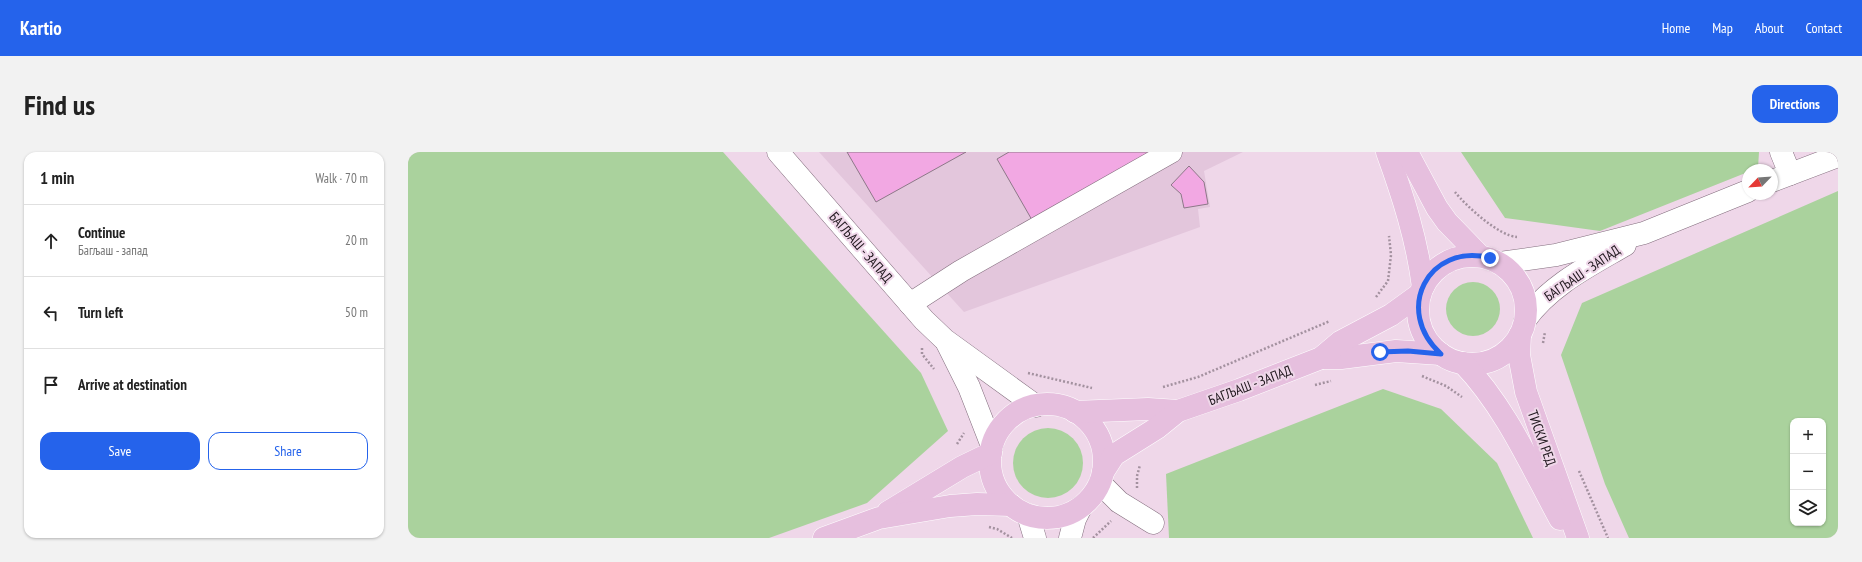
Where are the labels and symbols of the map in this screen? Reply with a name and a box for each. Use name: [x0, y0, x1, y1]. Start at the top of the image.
north arrow: [1742, 164, 1778, 200]
street label: БАГЉАШ - ЗАПАД: [825, 208, 897, 286]
street label: БАГЉАШ - ЗАПАД: [1541, 241, 1624, 305]
route end: [1481, 249, 1499, 267]
route start: [1371, 343, 1389, 361]
street label: БАГЉАШ - ЗАПАД: [1206, 361, 1295, 409]
street label: ТИСКИ РЕД: [1524, 408, 1560, 469]

